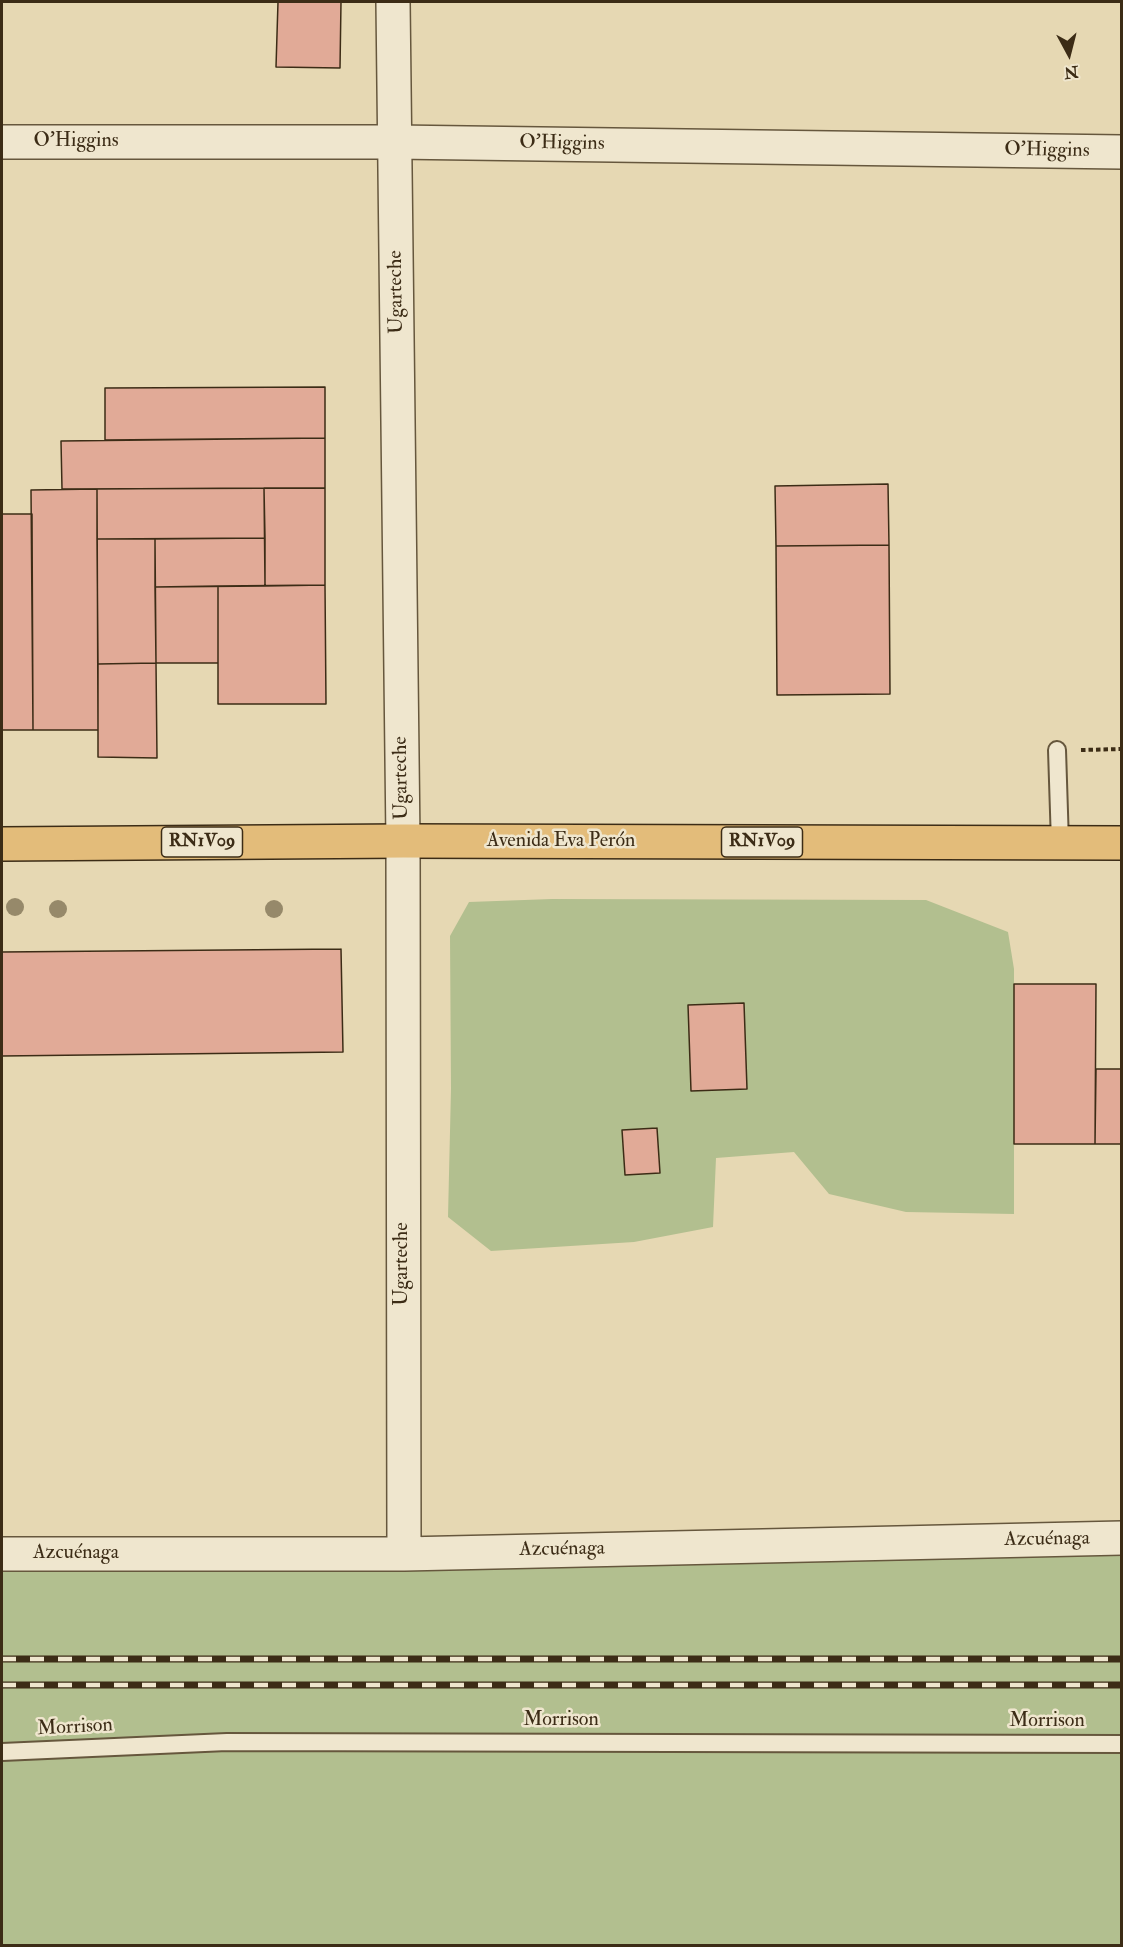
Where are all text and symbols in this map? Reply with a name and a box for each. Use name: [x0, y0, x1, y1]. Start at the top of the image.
north arrow: [1039, 24, 1099, 84]
text: N: [1063, 61, 1080, 83]
street label: O'Higgins: [33, 130, 119, 154]
street label: O'Higgins: [519, 131, 605, 157]
street label: O'Higgins: [1004, 138, 1090, 164]
street label: Ugarteche: [384, 250, 410, 334]
street label: Ugarteche: [389, 736, 415, 820]
road number: RN1V09: [162, 827, 242, 857]
road number: RN1V09: [722, 827, 802, 857]
street label: Avenida Eva Perón: [487, 830, 635, 854]
street label: Ugarteche: [391, 1222, 415, 1306]
street label: Azcuénaga: [1004, 1527, 1090, 1553]
street label: Azcuénaga: [519, 1537, 605, 1563]
street label: Azcuénaga: [33, 1542, 119, 1566]
street label: Morrison: [523, 1709, 599, 1733]
street label: Morrison: [1009, 1710, 1085, 1734]
street label: Morrison: [37, 1714, 113, 1742]

